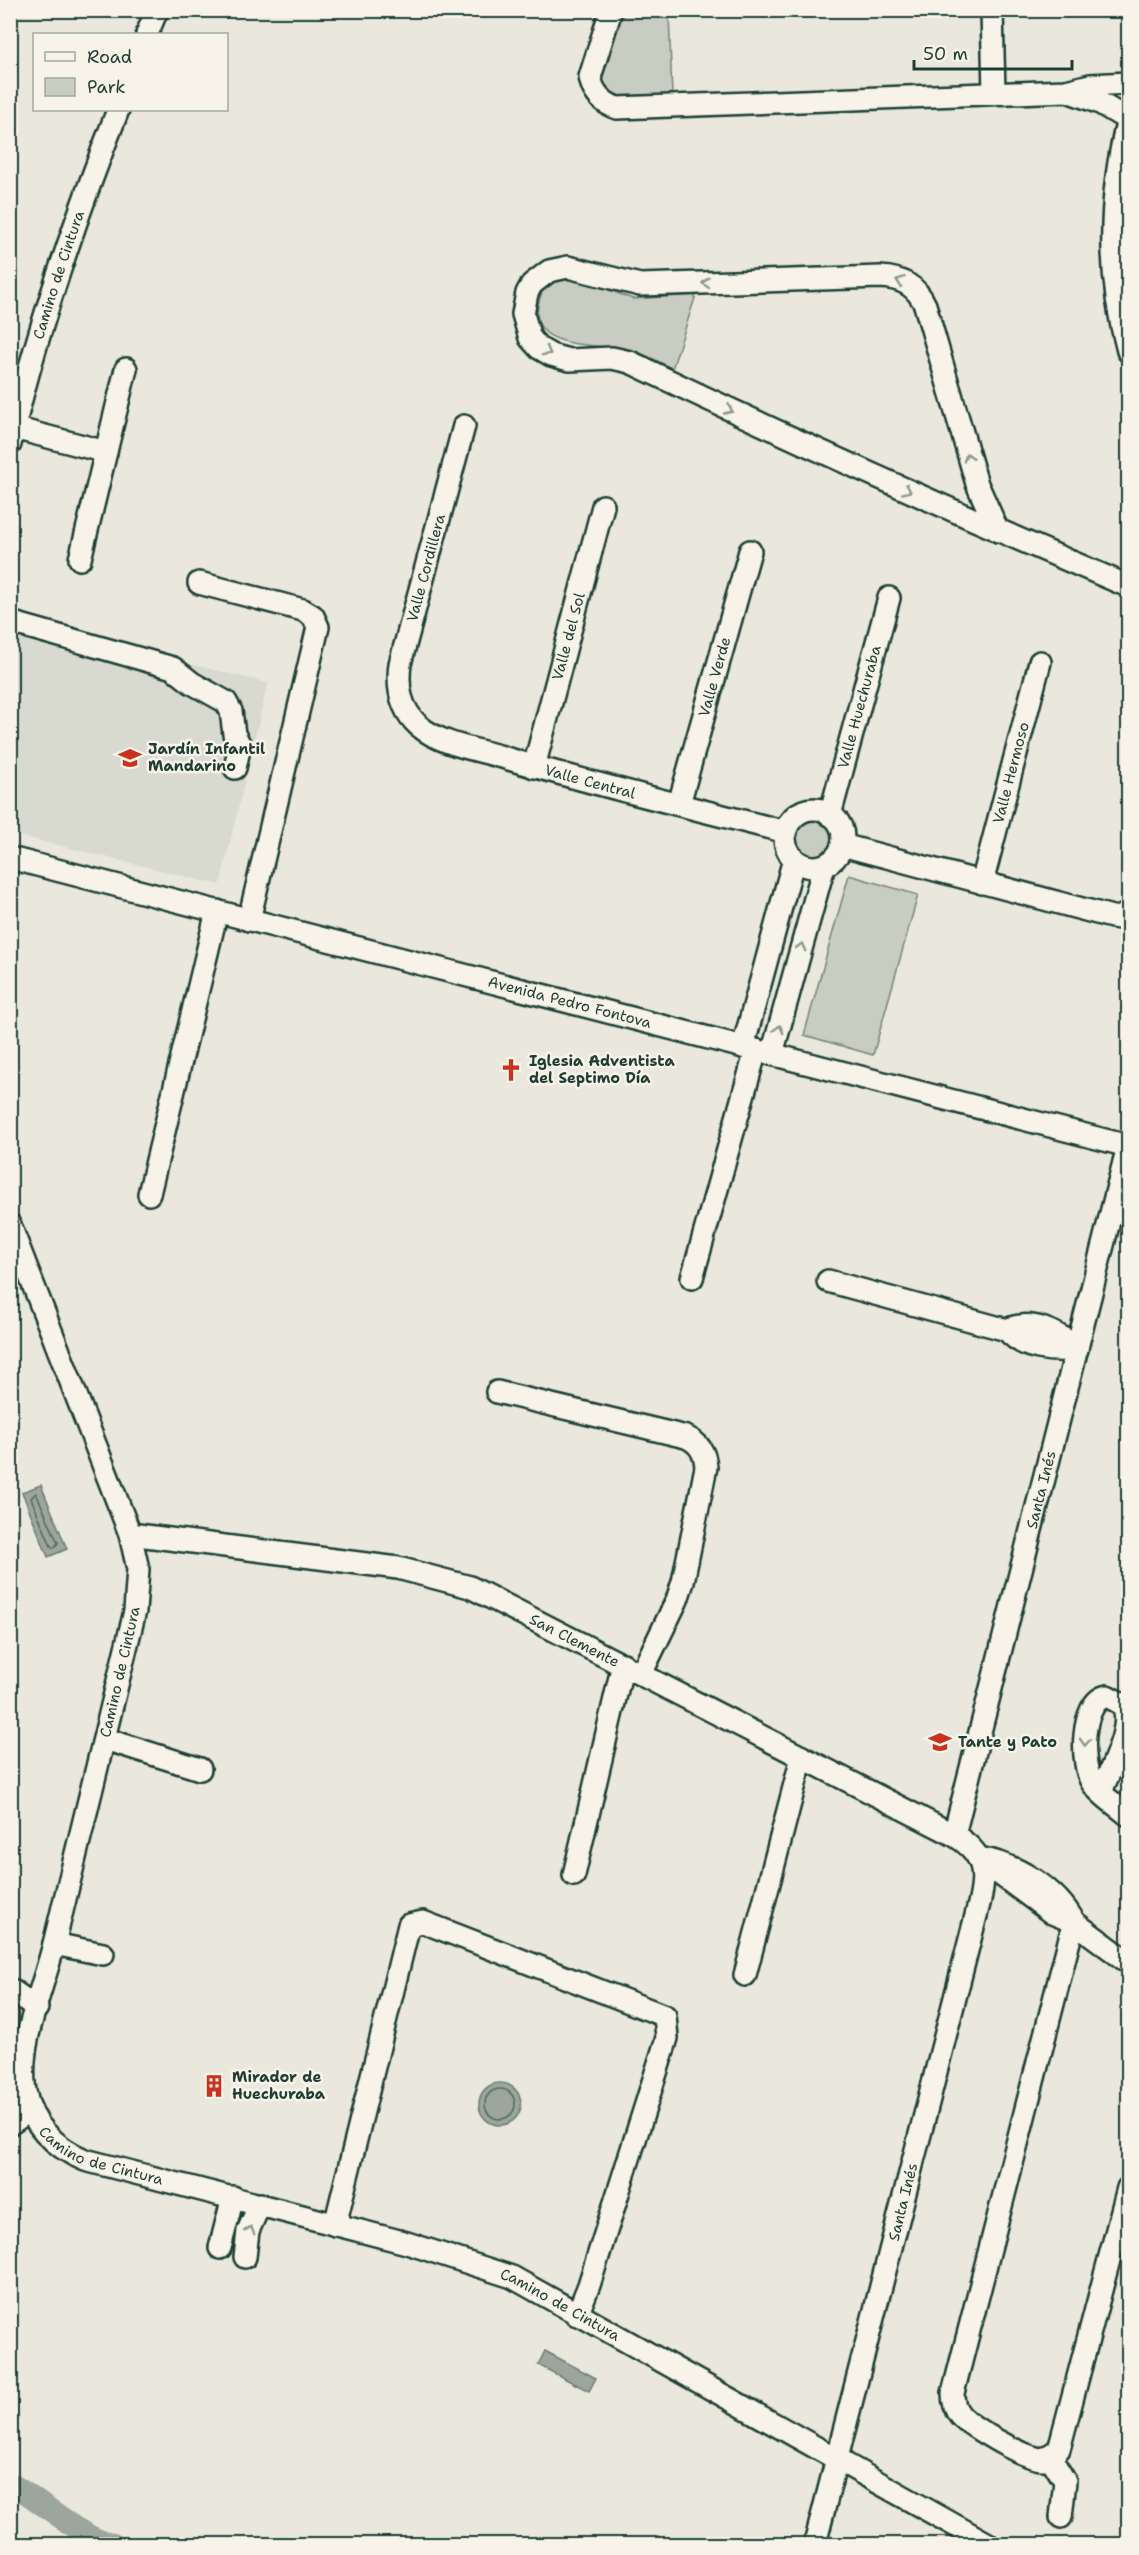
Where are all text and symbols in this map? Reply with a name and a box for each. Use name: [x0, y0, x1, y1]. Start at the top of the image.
legend: [33, 33, 228, 111]
scale bar: [914, 33, 1072, 71]
text: 50 m: [923, 42, 968, 66]
text: Road: [87, 45, 132, 69]
text: Park: [87, 75, 126, 99]
street label: Camino de Cintura: [28, 207, 89, 342]
one-way arrow: [895, 276, 906, 288]
one-way arrow: [701, 277, 710, 290]
one-way arrow: [541, 345, 551, 356]
one-way arrow: [722, 403, 733, 415]
one-way arrow: [963, 452, 975, 463]
one-way arrow: [900, 483, 911, 495]
street label: Valle Cordillera: [402, 511, 450, 624]
street label: Valle del Sol: [547, 590, 590, 682]
street label: Valle Verde: [694, 635, 735, 719]
street label: Valle Huechuraba: [833, 642, 886, 771]
street label: Valle Hermoso: [988, 720, 1034, 826]
place label: Jardín Infantil Mandarino: [148, 739, 265, 776]
school or university icon: Jardín Infantil Mandarino: [117, 745, 143, 771]
street label: Valle Central: [542, 760, 638, 804]
one-way arrow: [794, 942, 807, 952]
street label: Avenida Pedro Fontova: [486, 972, 654, 1033]
one-way arrow: [772, 1024, 784, 1035]
place label: Iglesia Adventista del Septimo Día: [529, 1051, 675, 1088]
church icon: Iglesia Adventista del Septimo Día: [498, 1057, 524, 1083]
street label: Santa Inés: [1022, 1449, 1061, 1531]
street label: Camino de Cintura: [95, 1604, 145, 1739]
street label: San Clemente: [526, 1609, 623, 1672]
school or university icon: Tante y Pato: [927, 1729, 953, 1755]
place label: Tante y Pato: [958, 1732, 1057, 1752]
one-way arrow: [1079, 1737, 1092, 1746]
place label: Mirador de Huechuraba: [232, 2067, 326, 2104]
building icon: Mirador de Huechuraba: [201, 2073, 227, 2099]
street label: Camino de Cintura: [34, 2122, 166, 2190]
street label: Santa Inés: [884, 2161, 922, 2243]
one-way arrow: [243, 2225, 255, 2235]
street label: Camino de Cintura: [498, 2264, 624, 2346]

